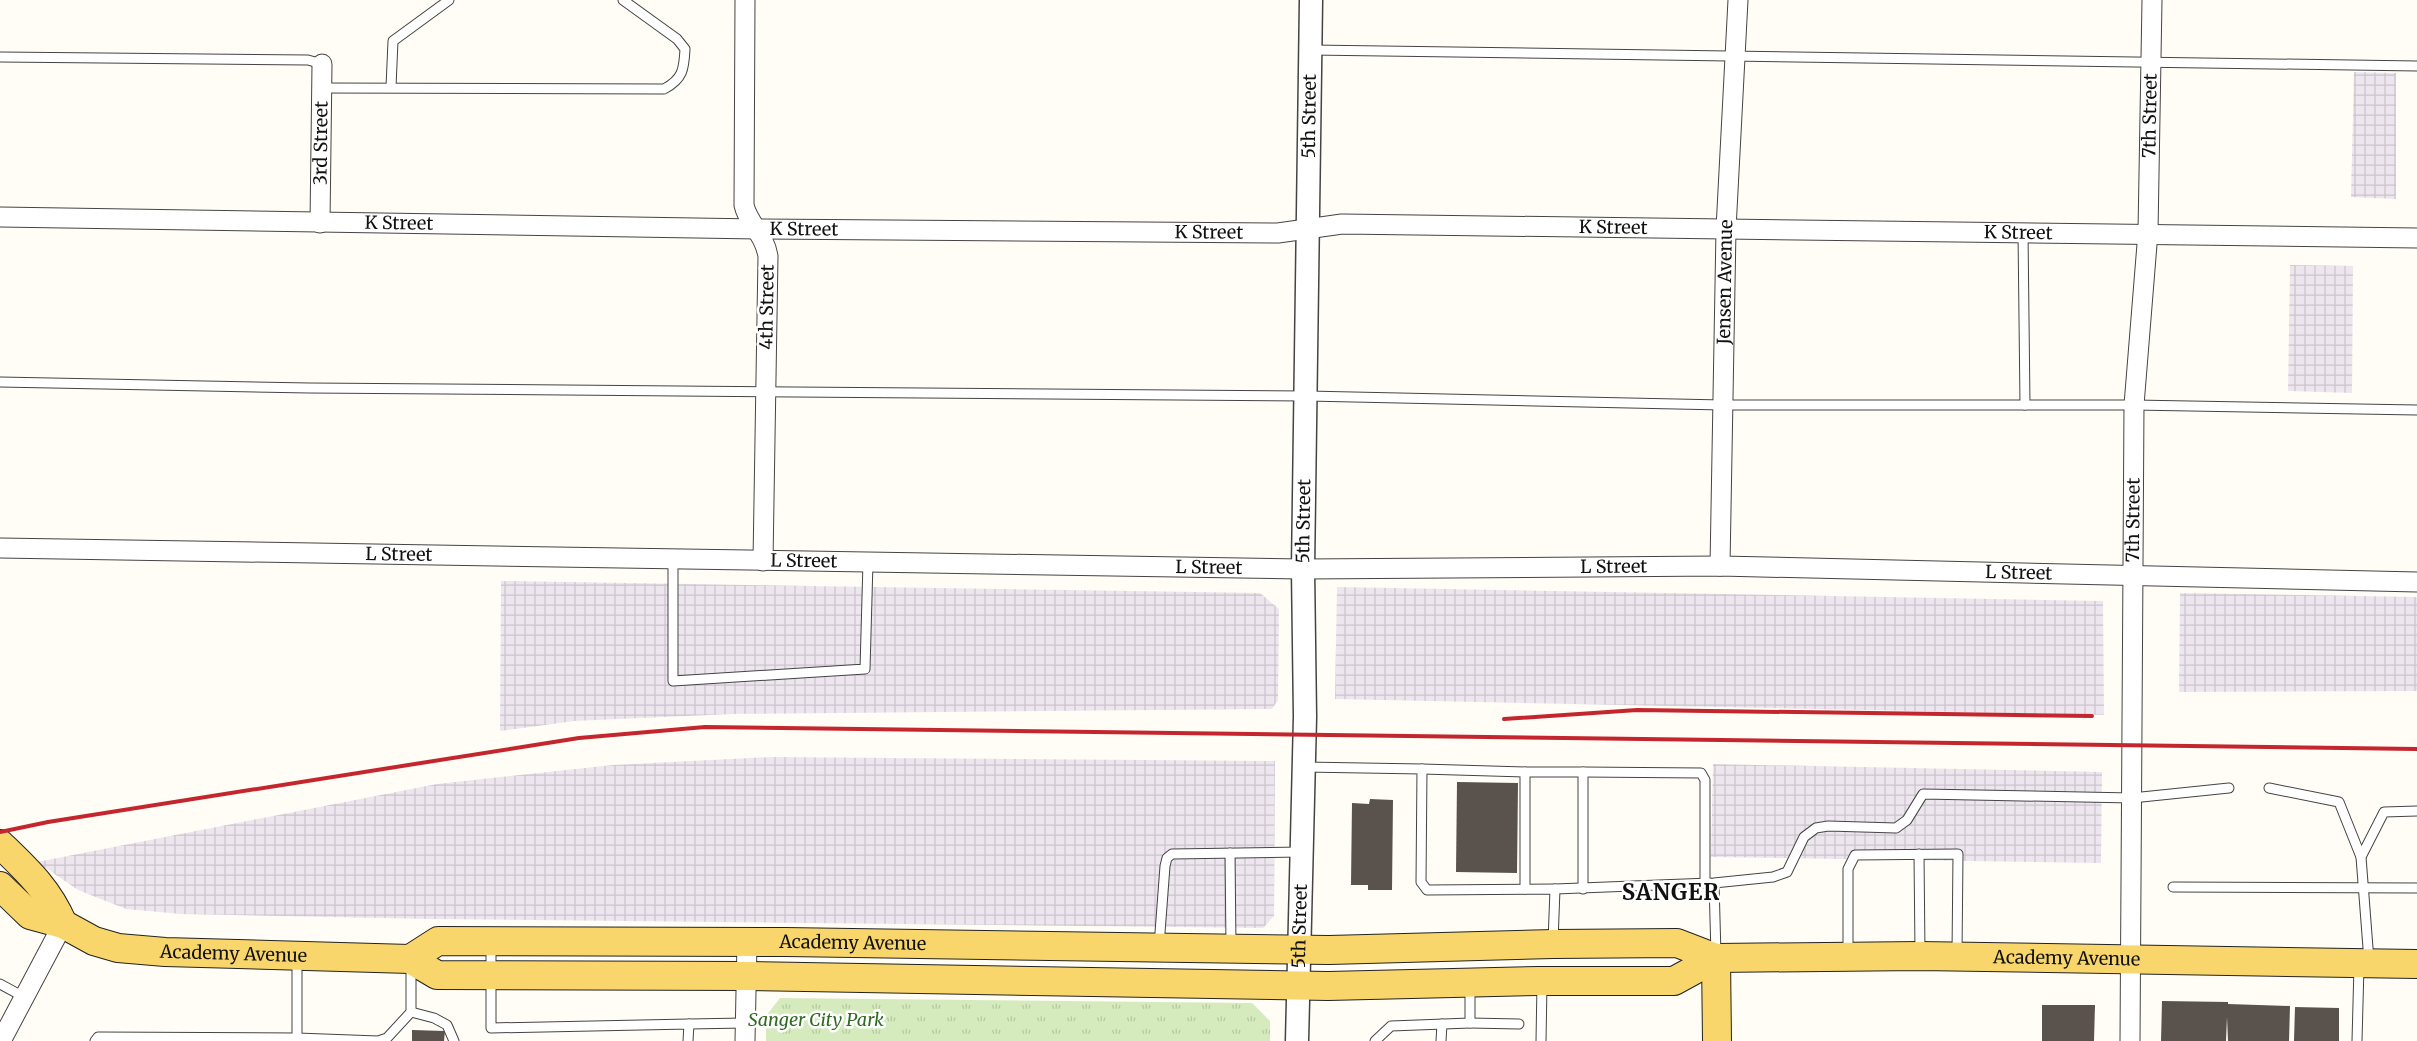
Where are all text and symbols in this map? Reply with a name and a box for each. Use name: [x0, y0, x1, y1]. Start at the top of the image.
street label: 7th Street: [2137, 73, 2162, 158]
street label: 5th Street: [1297, 74, 1321, 159]
street label: 3rd Street: [308, 101, 333, 185]
street label: K Street: [364, 211, 434, 235]
street label: K Street: [1579, 215, 1648, 239]
street label: K Street: [769, 217, 838, 241]
street label: Jensen Avenue: [1712, 219, 1737, 346]
street label: K Street: [1174, 220, 1243, 244]
street label: K Street: [1984, 220, 2053, 244]
street label: 4th Street: [754, 264, 779, 350]
street label: 7th Street: [2121, 478, 2145, 562]
street label: 5th Street: [1291, 479, 1315, 564]
street label: L Street: [365, 542, 433, 566]
street label: L Street: [770, 548, 838, 572]
street label: L Street: [1175, 555, 1243, 579]
street label: L Street: [1580, 555, 1647, 578]
street label: L Street: [1985, 560, 2053, 585]
district label: SANGER: [1622, 878, 1720, 906]
street label: 5th Street: [1287, 883, 1312, 969]
street label: Academy Avenue: [778, 930, 926, 955]
street label: Academy Avenue: [159, 940, 307, 967]
street label: Academy Avenue: [1992, 945, 2140, 971]
park label: Sanger City Park: [748, 1008, 884, 1031]

